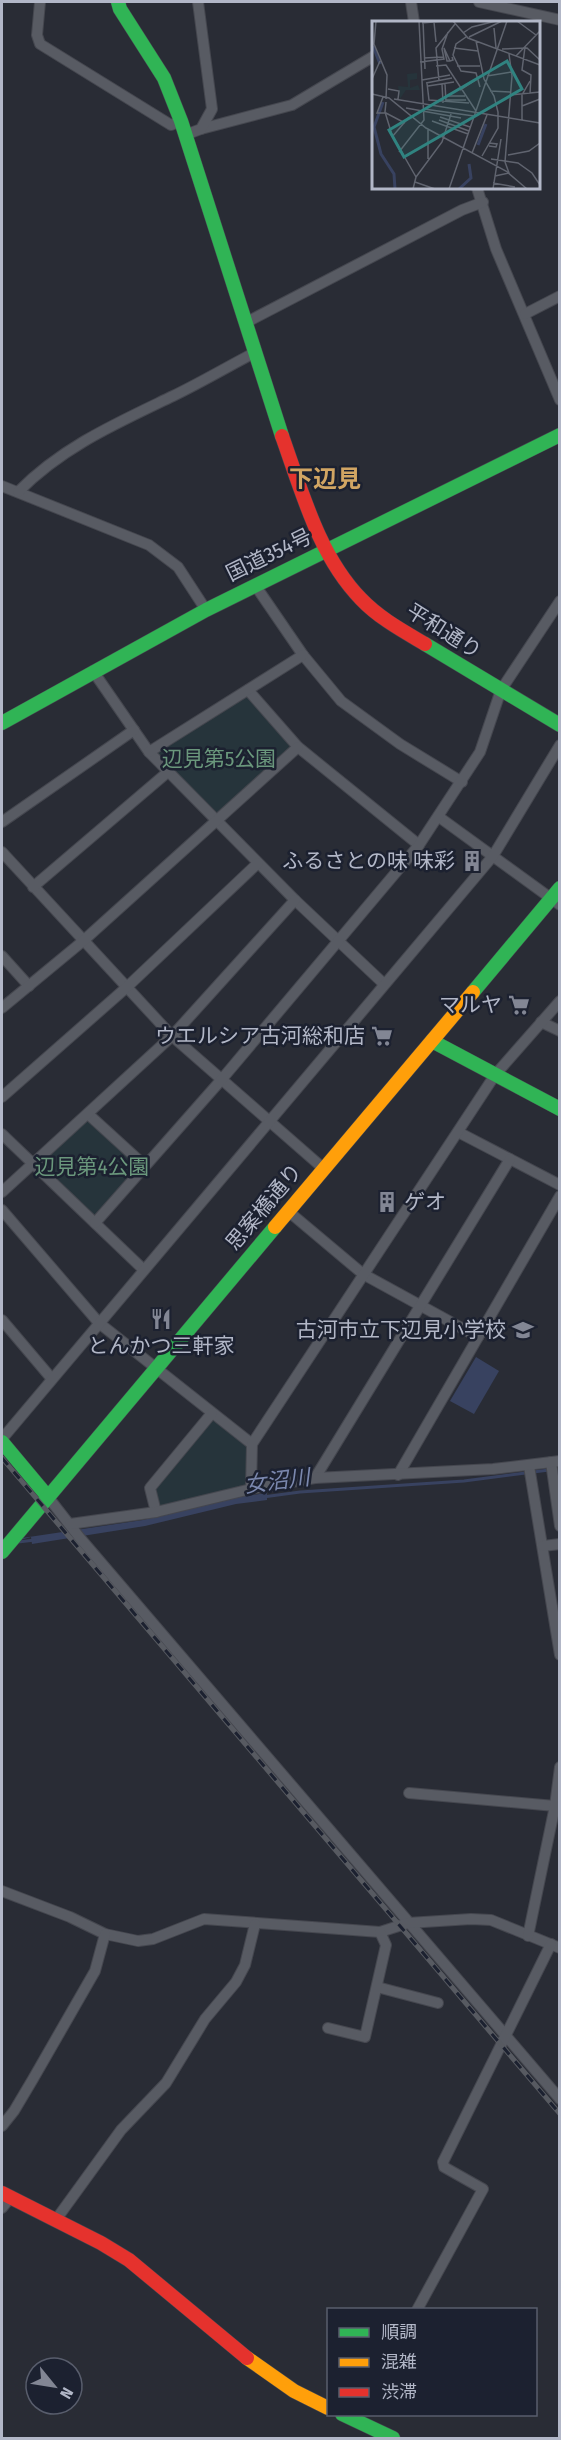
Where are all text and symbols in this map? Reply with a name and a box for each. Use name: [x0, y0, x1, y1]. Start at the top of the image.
inset map: [372, 21, 540, 189]
district label: 下辺見: [289, 465, 361, 493]
street label: 国道354号: [222, 523, 316, 587]
street label: 平和通り: [401, 598, 487, 664]
park label: 辺見第5公園: [162, 746, 276, 772]
place label: ふるさとの味 味彩: [282, 848, 455, 874]
building icon: ふるさとの味 味彩: [460, 849, 484, 873]
place label: マルヤ: [439, 992, 502, 1018]
supermarket icon: マルヤ: [507, 993, 531, 1017]
place label: ウエルシア古河総和店: [155, 1023, 365, 1049]
supermarket icon: ウエルシア古河総和店: [370, 1024, 394, 1048]
park label: 辺見第4公園: [34, 1154, 150, 1180]
street label: 思案橋通り: [220, 1158, 308, 1256]
place label: ゲオ: [404, 1189, 446, 1215]
building icon: ゲオ: [375, 1190, 399, 1214]
restaurant icon: とんかつ三軒家: [149, 1307, 173, 1331]
place label: 古河市立下辺見小学校: [296, 1317, 506, 1343]
school or university icon: 古河市立下辺見小学校: [511, 1318, 535, 1342]
place label: とんかつ三軒家: [88, 1333, 235, 1359]
water label: 女沼川: [243, 1463, 313, 1498]
legend: [327, 2308, 537, 2416]
text: 順調: [381, 2321, 417, 2343]
text: 混雑: [381, 2351, 417, 2373]
north arrow: [24, 2356, 84, 2416]
text: 渋滞: [381, 2381, 417, 2403]
text: N: [56, 2384, 77, 2402]

